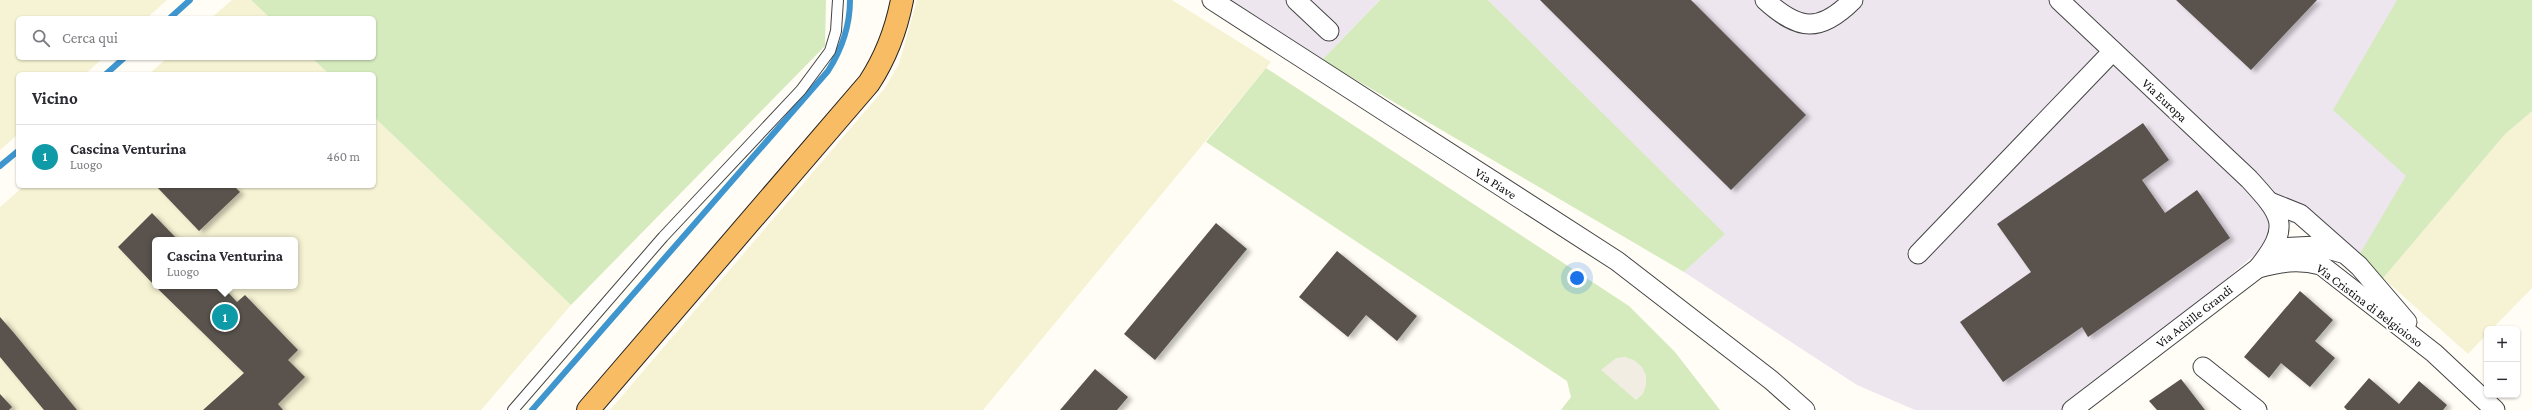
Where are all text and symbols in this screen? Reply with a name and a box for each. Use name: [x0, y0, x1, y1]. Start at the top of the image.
search box: [16, 16, 376, 60]
icon: search: [30, 27, 52, 49]
text: Cerca qui: [62, 30, 118, 46]
street label: Via Europa: [2139, 76, 2190, 125]
text: Vicino: [32, 89, 78, 108]
text: Cascina Venturina: [70, 141, 186, 157]
text: 1: [43, 149, 47, 164]
text: 460 m: [327, 149, 360, 164]
text: Luogo: [70, 157, 102, 172]
street label: Via Piave: [1472, 164, 1520, 203]
popup: [152, 237, 298, 289]
text: Cascina Venturina: [167, 248, 283, 264]
street label: Via Cristina di Belgioioso: [2313, 260, 2426, 350]
text: Luogo: [167, 264, 199, 279]
your location: [1567, 268, 1587, 288]
street label: Via Achille Grandi: [2153, 281, 2236, 351]
pin: 1: [212, 302, 238, 332]
map controls: [2484, 326, 2520, 398]
button: +: [2484, 326, 2520, 362]
button: −: [2484, 362, 2520, 398]

